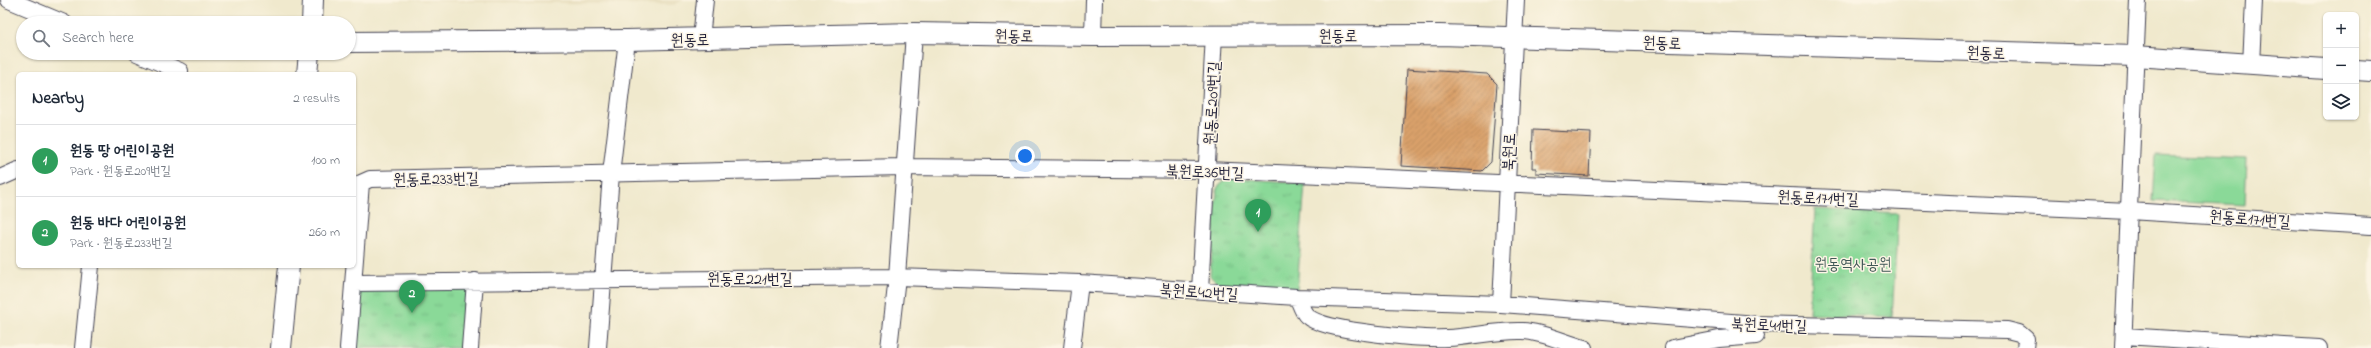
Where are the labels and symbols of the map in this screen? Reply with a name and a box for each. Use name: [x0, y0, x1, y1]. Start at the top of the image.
street label: 원동로: [994, 25, 1033, 49]
street label: 원동로: [1319, 25, 1357, 49]
street label: 원동로: [671, 29, 710, 53]
street label: 원동로: [1642, 31, 1682, 57]
street label: 원동로: [1966, 41, 2006, 67]
street label: 원동로209번길: [1199, 60, 1227, 146]
street label: 북원로: [1497, 132, 1523, 172]
your location: [1015, 146, 1035, 166]
street label: 북원로36번길: [1166, 160, 1244, 186]
street label: 원동로233번길: [393, 167, 479, 193]
street label: 원동로171번길: [1777, 186, 1859, 212]
pin: 1: [1245, 199, 1271, 232]
street label: 원동로171번길: [2209, 205, 2291, 235]
park label: 원동역사공원: [1814, 253, 1892, 277]
street label: 원동로221번길: [707, 268, 793, 292]
street label: 북원로42번길: [1159, 278, 1239, 308]
pin: 2: [399, 280, 425, 313]
street label: 북원로41번길: [1731, 313, 1807, 339]

